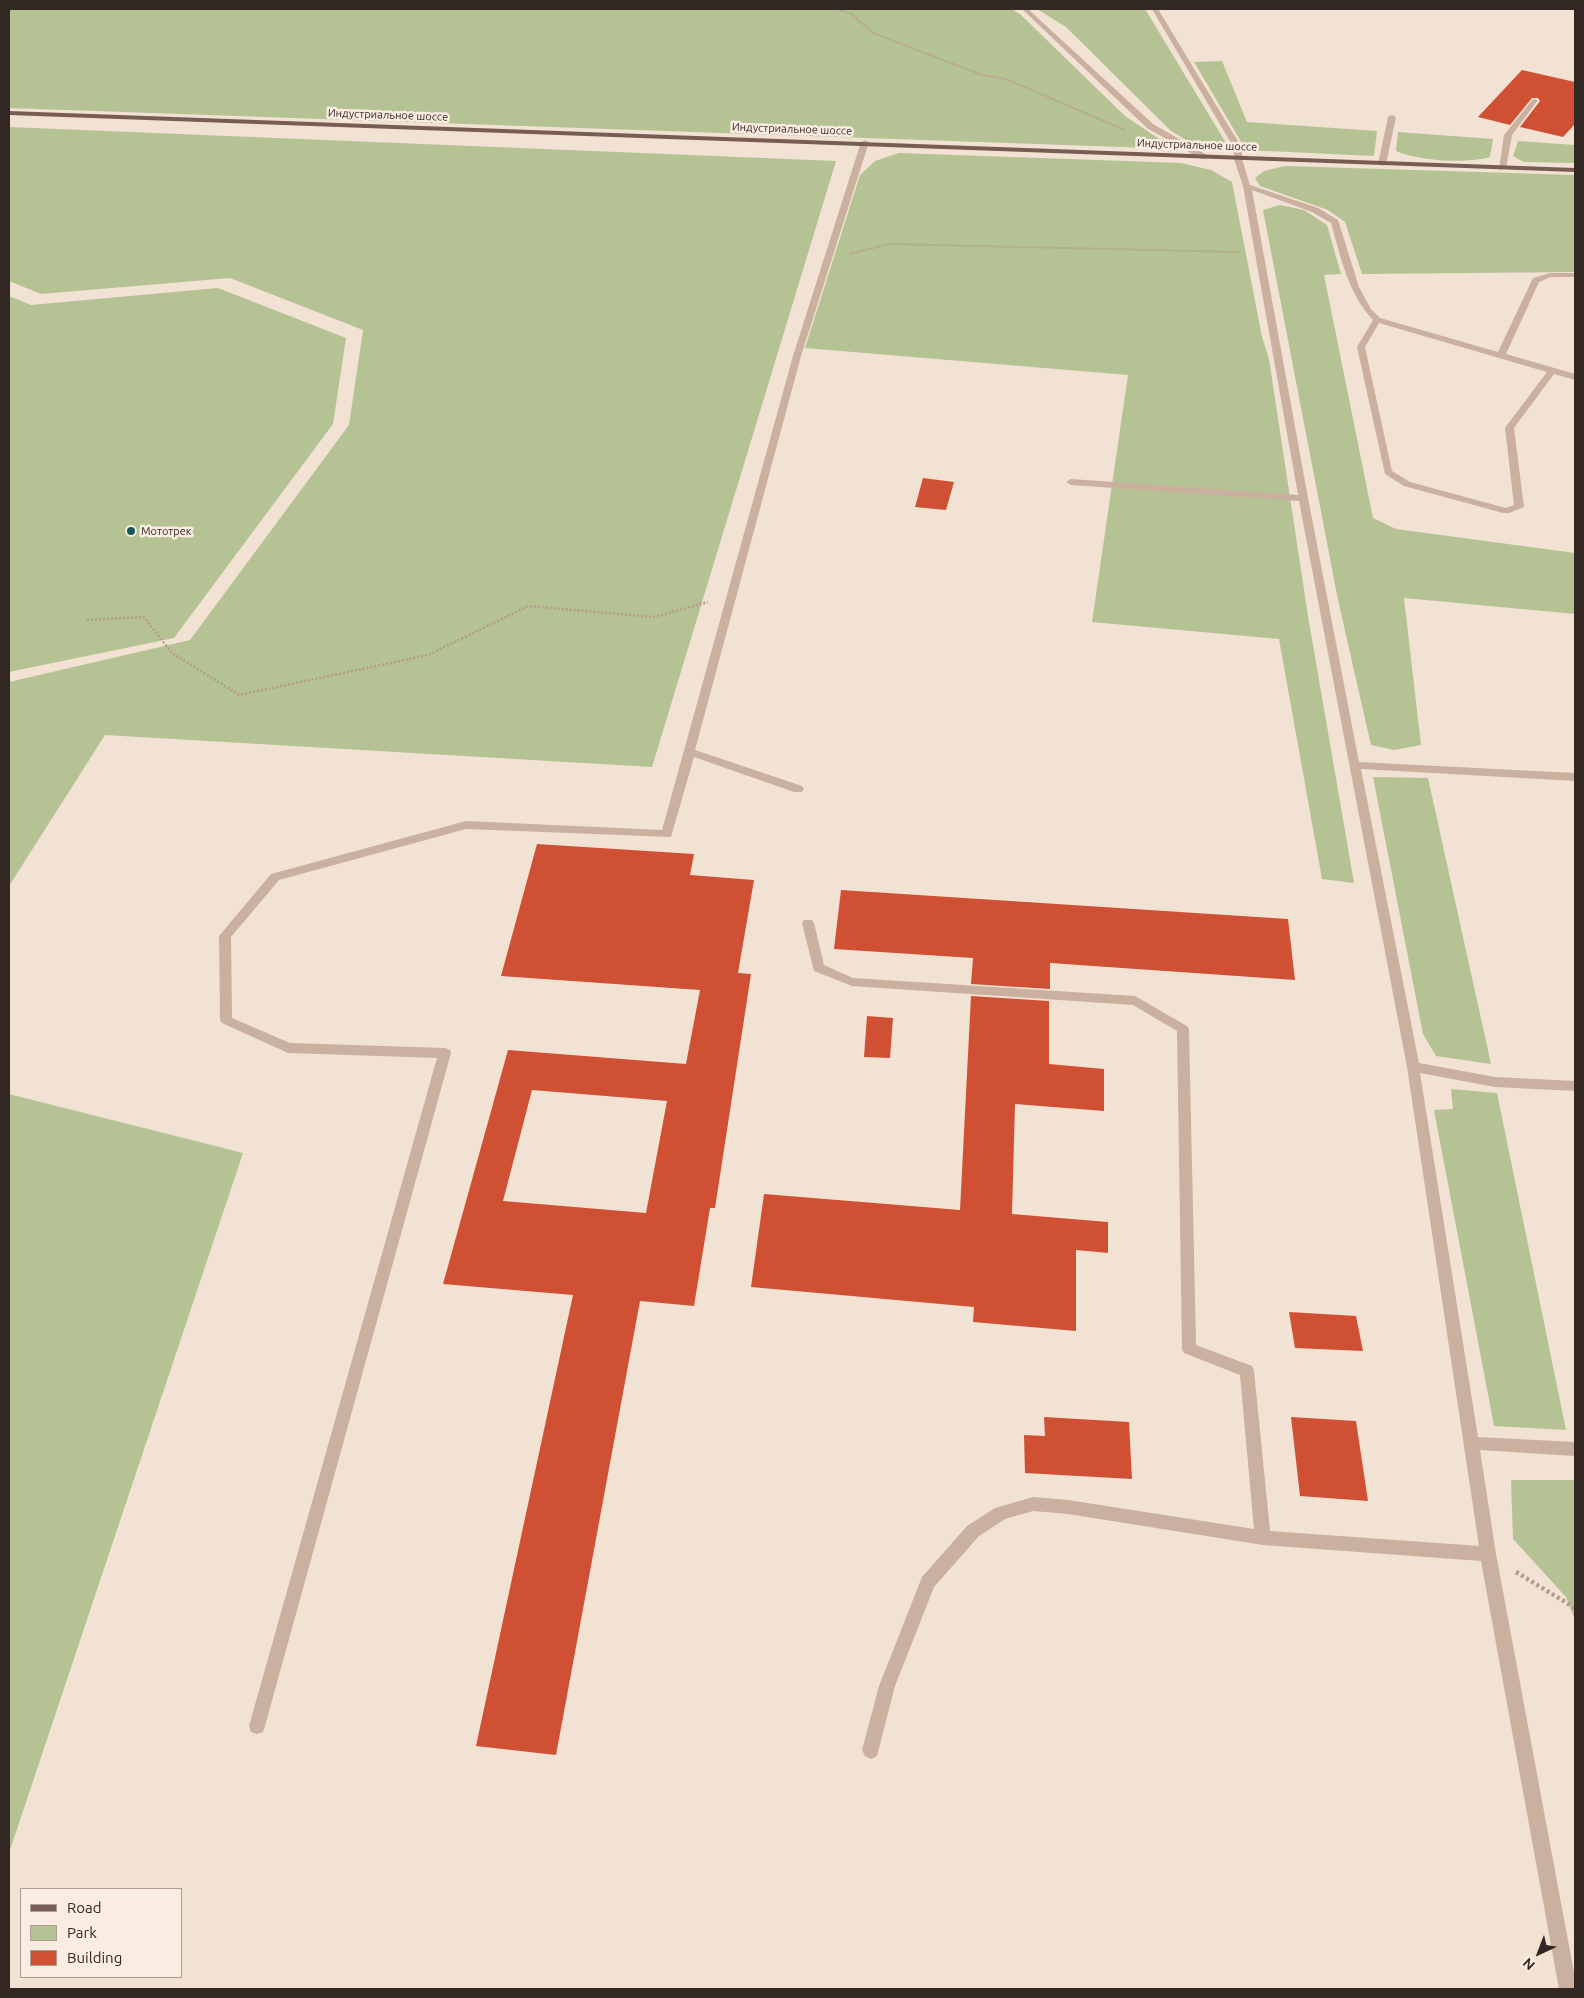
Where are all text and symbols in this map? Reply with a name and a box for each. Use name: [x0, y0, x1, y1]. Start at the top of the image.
street label: Индустриальное шоссе: [328, 106, 448, 124]
street label: Индустриальное шоссе: [732, 120, 852, 138]
street label: Индустриальное шоссе: [1137, 136, 1257, 154]
place label: Мототрек: [141, 524, 191, 538]
marker: Мототрек: [125, 525, 137, 537]
legend: [20, 1888, 182, 1978]
text: Road: [67, 1899, 102, 1916]
text: Park: [67, 1924, 97, 1941]
north arrow: [1514, 1928, 1564, 1978]
text: Building: [67, 1949, 122, 1966]
text: N: [1519, 1955, 1538, 1973]

